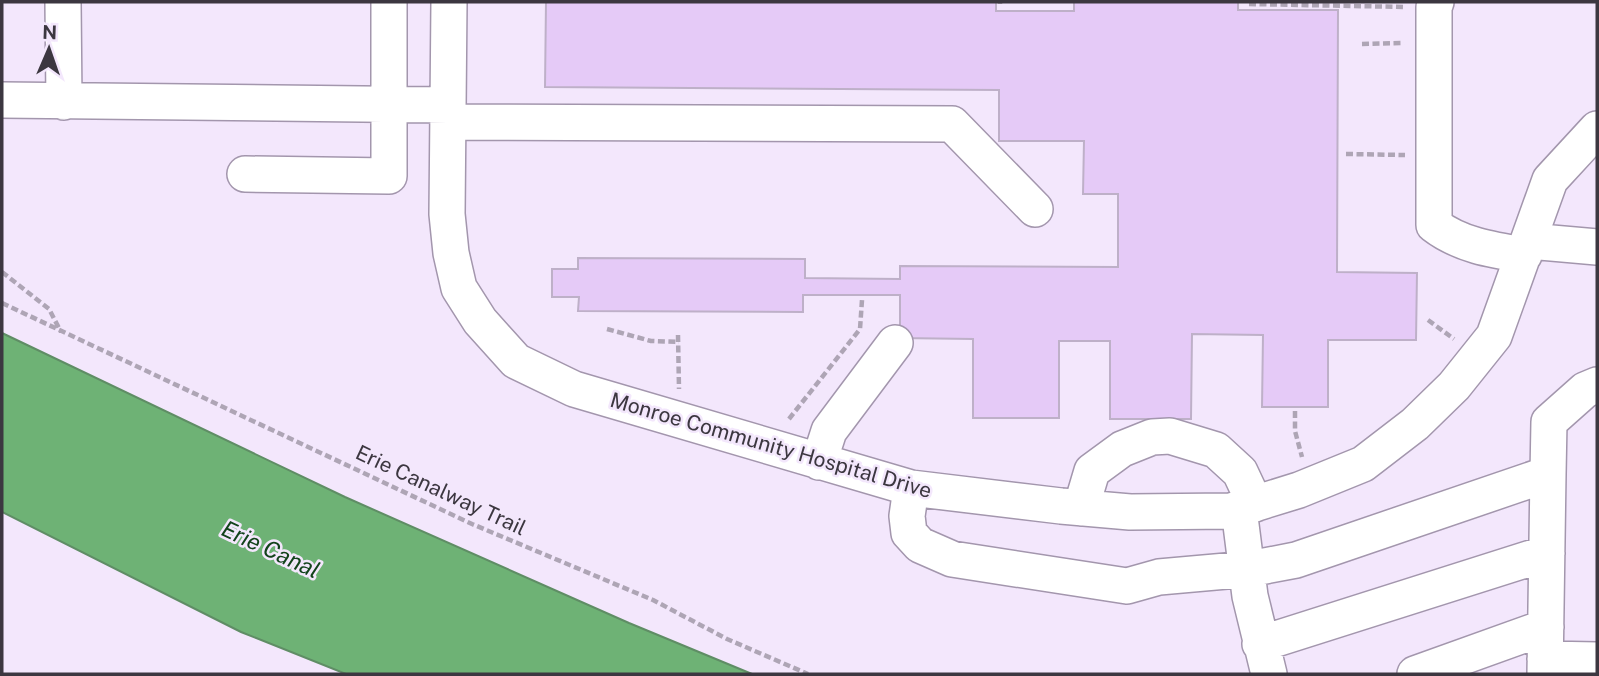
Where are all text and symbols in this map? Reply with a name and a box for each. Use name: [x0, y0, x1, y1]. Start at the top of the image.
north arrow: [14, 14, 84, 84]
text: N: [42, 21, 57, 43]
street label: Monroe Community Hospital Drive: [607, 387, 935, 503]
street label: Erie Canalway Trail: [352, 440, 530, 540]
water label: Erie Canal: [218, 515, 324, 583]

